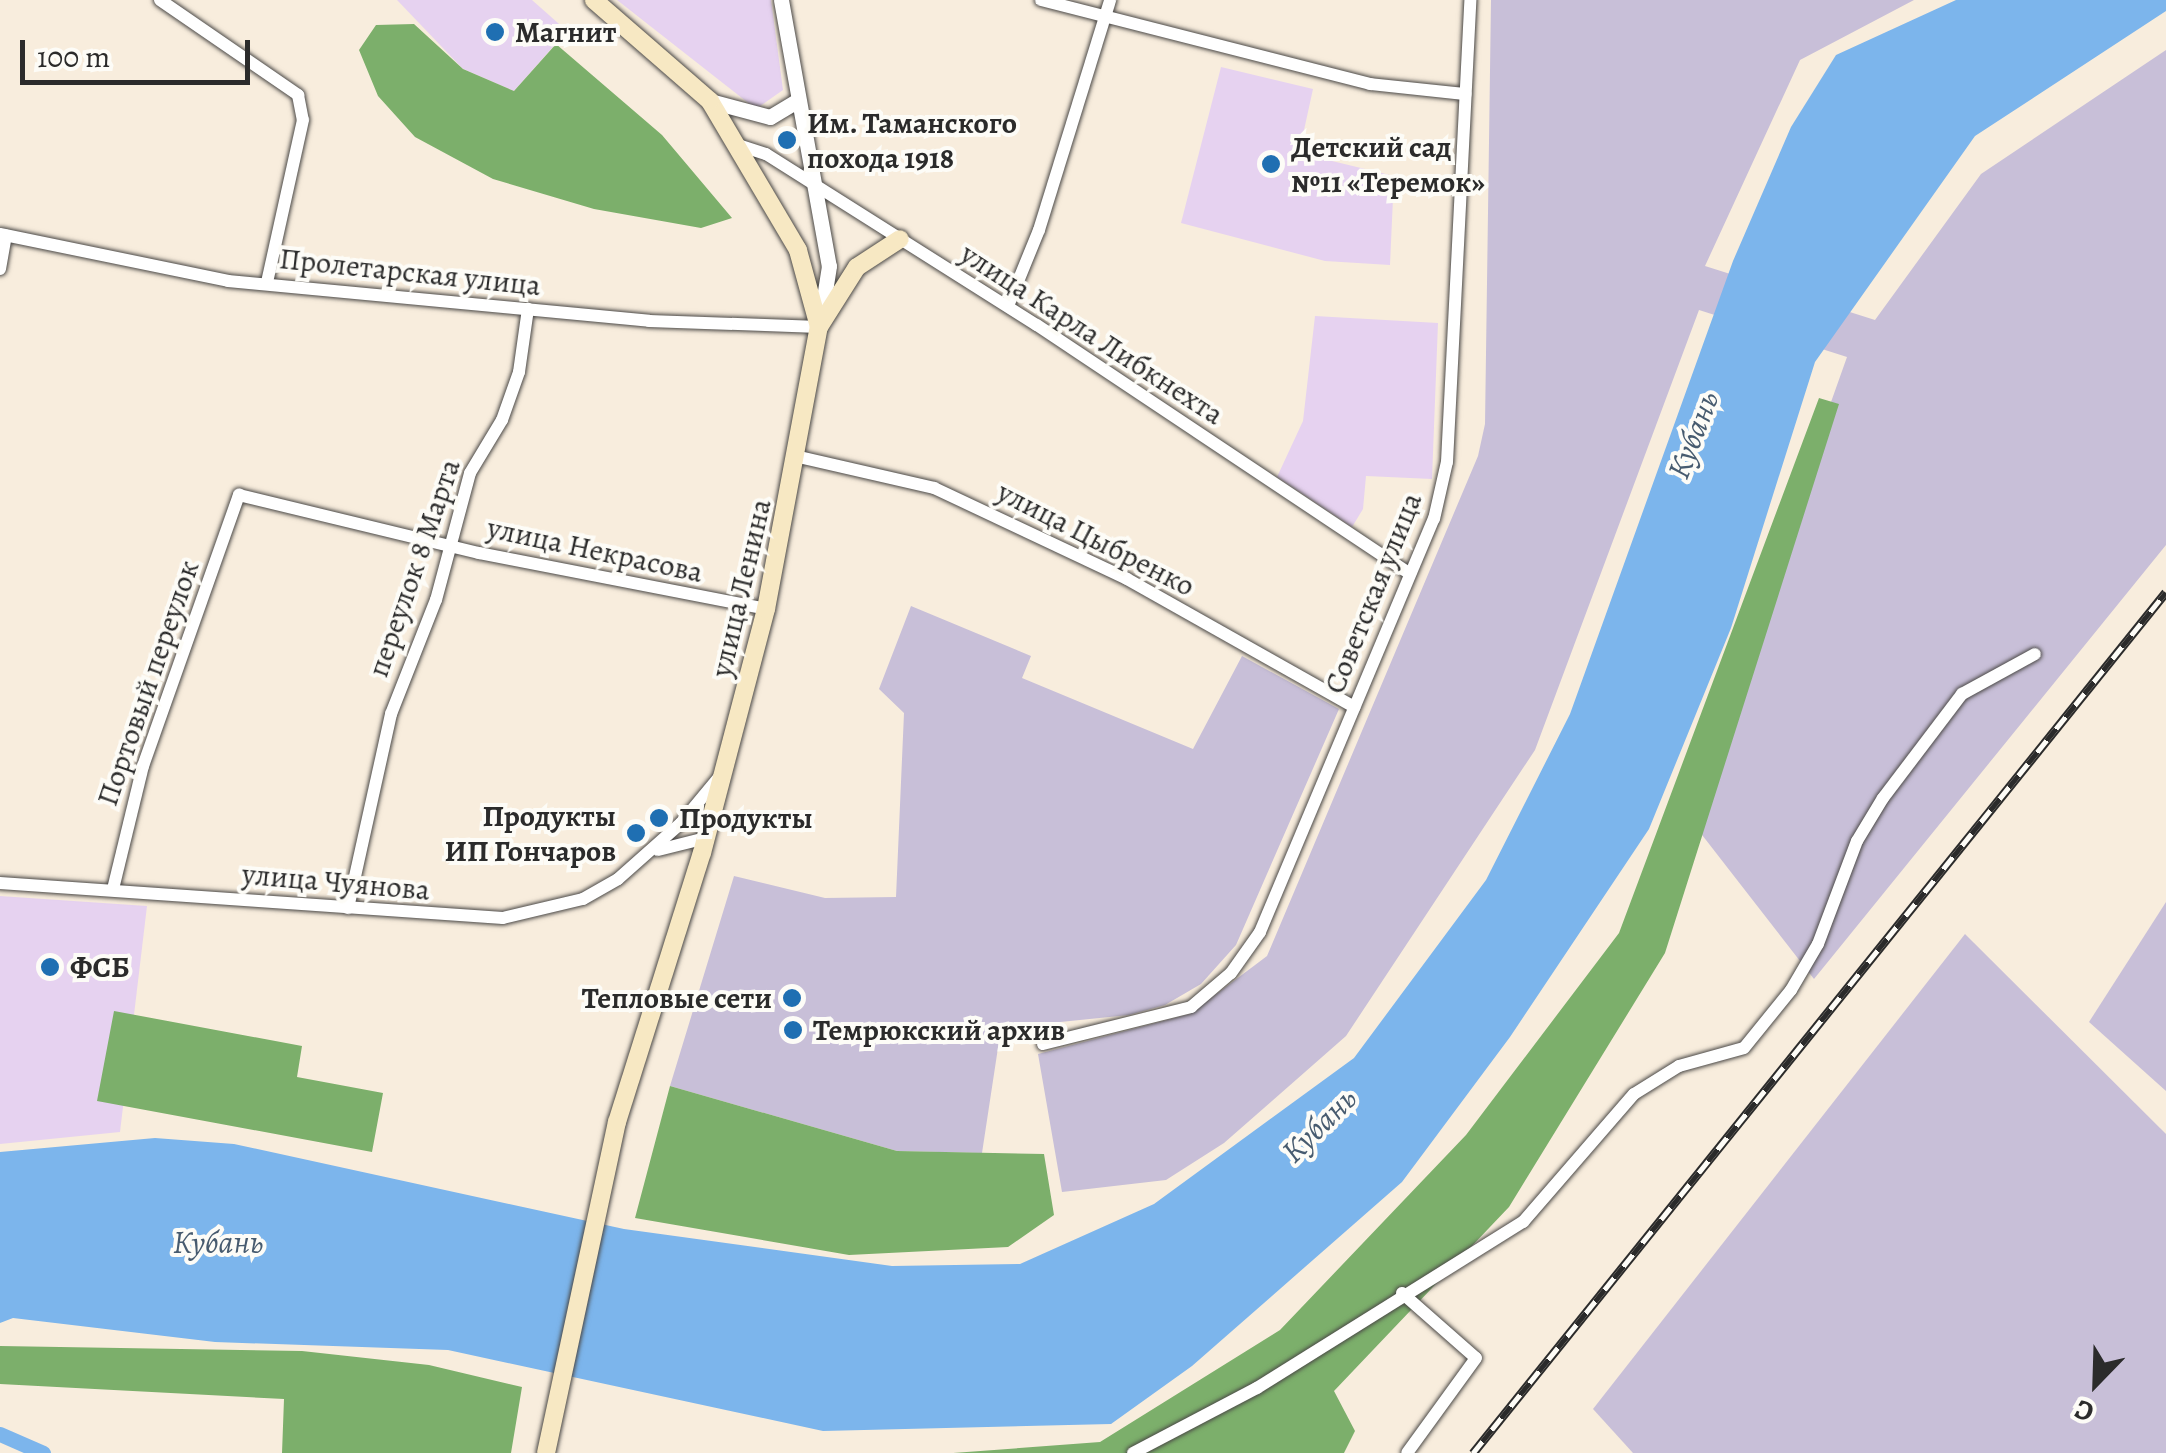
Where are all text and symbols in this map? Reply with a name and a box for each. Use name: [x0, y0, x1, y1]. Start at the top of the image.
place label: Магнит: [515, 14, 616, 50]
scale bar: [25, 20, 255, 82]
marker: Магнит: [484, 21, 506, 43]
text: 100 m: [37, 37, 110, 77]
place label: Им. Таманского похода 1918: [807, 105, 1017, 176]
marker: Им. Таманского похода 1918: [776, 129, 798, 151]
place label: Детский сад №11 «Теремок»: [1291, 129, 1485, 200]
marker: Детский сад №11 «Теремок»: [1260, 153, 1282, 175]
street label: улица Карла Либкнехта: [954, 236, 1230, 432]
street label: Пролетарская улица: [278, 240, 542, 304]
water label: Кубань: [1659, 386, 1727, 484]
street label: переулок 8 Марта: [360, 454, 468, 682]
street label: улица Цыбренко: [991, 474, 1201, 604]
street label: Советская улица: [1316, 487, 1430, 699]
street label: улица Ленина: [703, 496, 779, 680]
street label: улица Некрасова: [484, 510, 706, 590]
street label: Портовый переулок: [89, 555, 207, 811]
place label: Продукты ИП Гончаров: [444, 798, 616, 868]
place label: Продукты: [679, 800, 813, 836]
marker: Продукты: [648, 807, 670, 829]
marker: Продукты ИП Гончаров: [625, 822, 647, 844]
street label: улица Чуянова: [241, 856, 431, 908]
place label: ФСБ: [70, 949, 130, 985]
marker: ФСБ: [39, 956, 61, 978]
place label: Тепловые сети: [582, 980, 772, 1016]
marker: Тепловые сети: [781, 987, 803, 1009]
place label: Темрюкский архив: [813, 1012, 1065, 1048]
marker: Темрюкский архив: [782, 1019, 804, 1041]
water label: Кубань: [1274, 1080, 1364, 1170]
water label: Кубань: [173, 1223, 263, 1261]
north arrow: [2046, 1333, 2146, 1433]
text: С: [2069, 1390, 2100, 1431]

